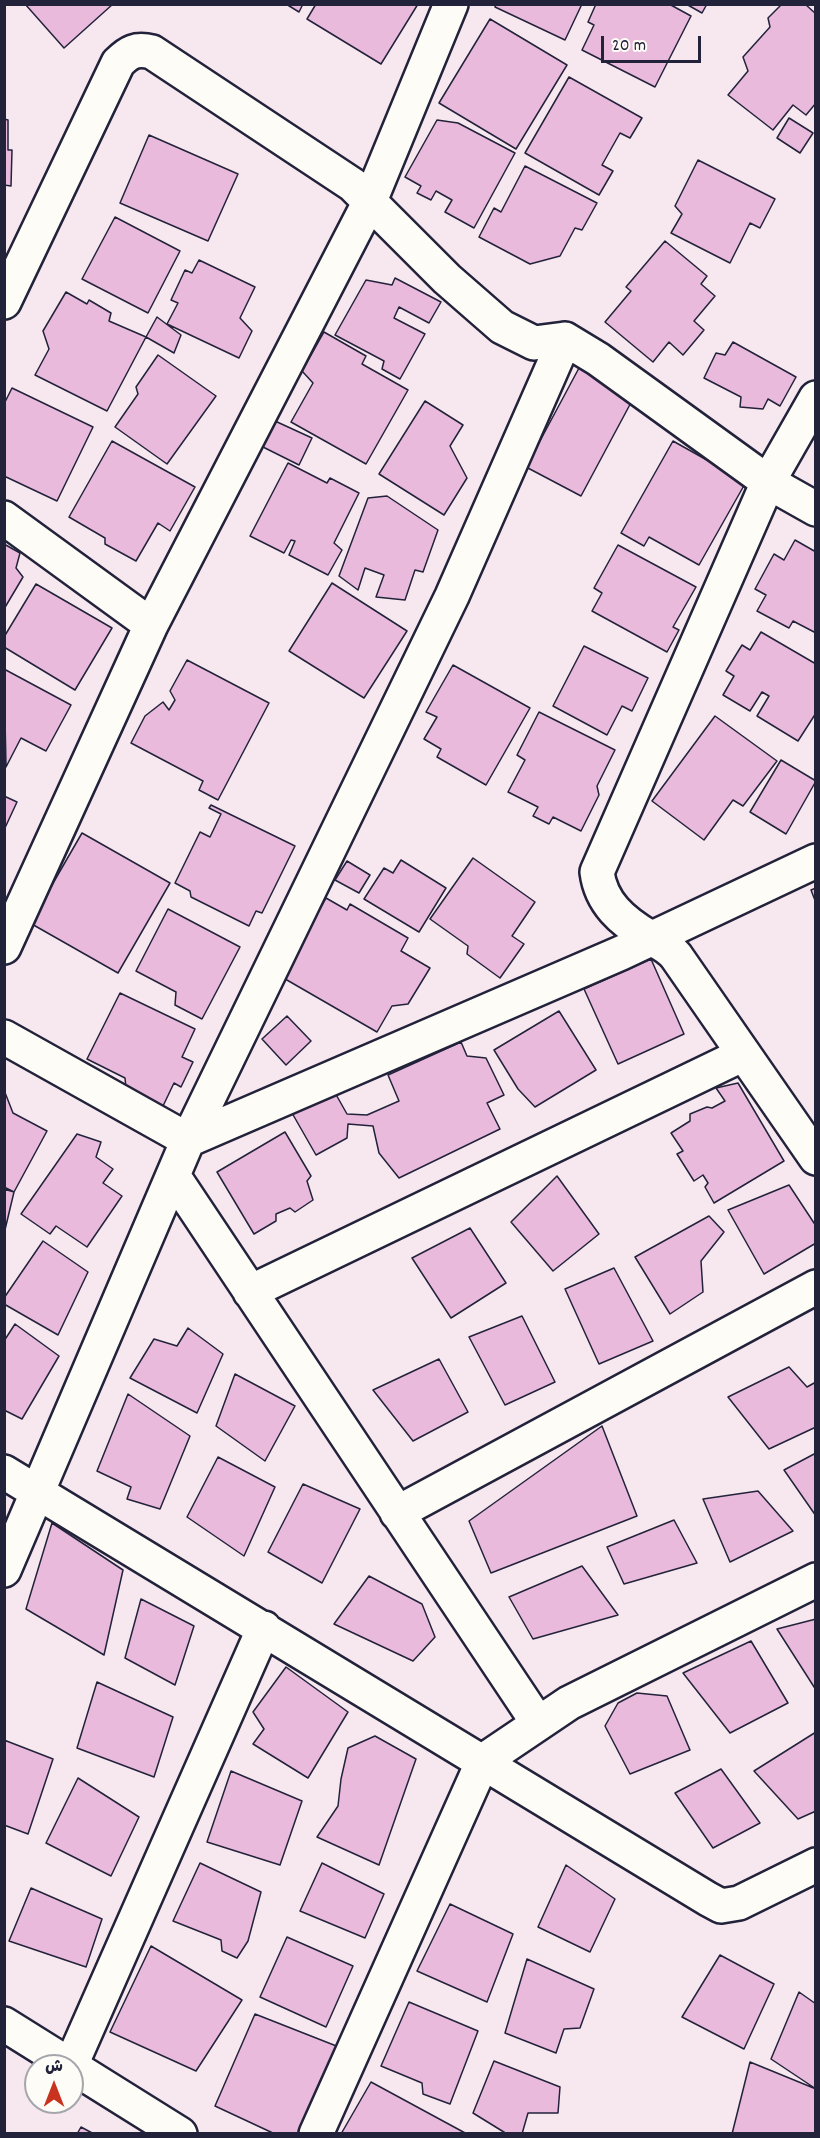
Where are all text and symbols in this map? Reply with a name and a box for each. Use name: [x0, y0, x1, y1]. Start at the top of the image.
scale bar: [604, 24, 704, 62]
text: 20 m: [612, 34, 646, 59]
north arrow: [24, 2054, 84, 2114]
text: ش: [45, 2056, 63, 2079]

